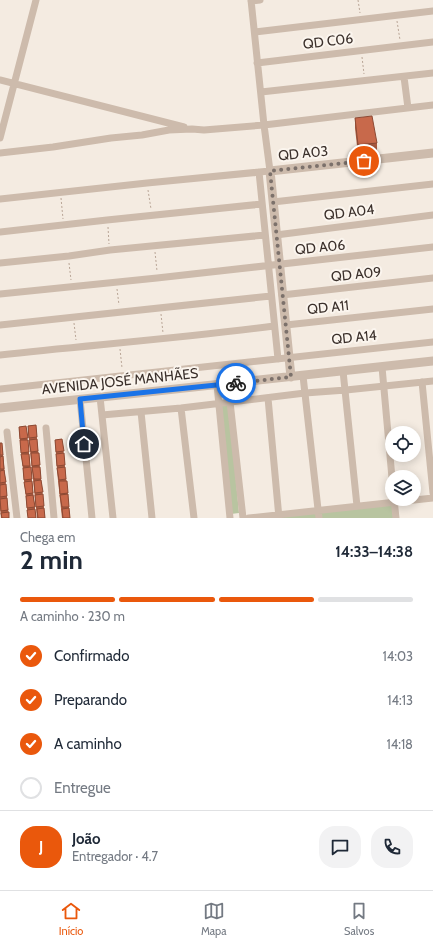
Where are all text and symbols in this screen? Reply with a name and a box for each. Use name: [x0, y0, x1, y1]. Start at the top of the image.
street label: QD C06: [302, 29, 354, 53]
street label: QD A03: [277, 141, 329, 165]
pin: [347, 144, 381, 178]
icon: bag: [353, 150, 375, 172]
street label: QD A04: [323, 200, 375, 224]
street label: QD A06: [294, 235, 346, 259]
street label: QD A09: [330, 262, 382, 286]
street label: QD A11: [306, 296, 350, 318]
street label: QD A14: [331, 326, 377, 348]
courier: [216, 363, 256, 403]
street label: AVENIDA JOSÉ MANHÃES: [41, 364, 199, 398]
icon: bike: [225, 372, 247, 394]
map controls: [385, 426, 421, 506]
button: locate: [385, 426, 421, 462]
pin: [67, 427, 101, 461]
icon: home: [73, 433, 95, 455]
button: layers: [385, 470, 421, 506]
text: Chega em: [20, 529, 75, 545]
text: 14:33–14:38: [335, 543, 413, 561]
text: 2 min: [20, 544, 83, 576]
text: A caminho · 230 m: [20, 608, 125, 624]
icon: check: [20, 645, 42, 667]
text: Confirmado: [54, 647, 129, 665]
text: 14:03: [382, 648, 413, 664]
icon: check: [20, 689, 42, 711]
text: Preparando: [54, 691, 127, 709]
text: 14:13: [387, 692, 413, 708]
icon: check: [20, 733, 42, 755]
text: A caminho: [54, 735, 122, 753]
text: 14:18: [386, 736, 413, 752]
text: Entregue: [54, 779, 111, 797]
button: chat: [319, 826, 361, 868]
button: phone: [371, 826, 413, 868]
text: João: [72, 830, 101, 848]
text: J: [39, 838, 43, 856]
text: Entregador · 4.7: [72, 848, 158, 864]
tab: Início: [59, 900, 83, 938]
tab: Mapa: [201, 900, 226, 938]
tab: Salvos: [344, 900, 374, 938]

